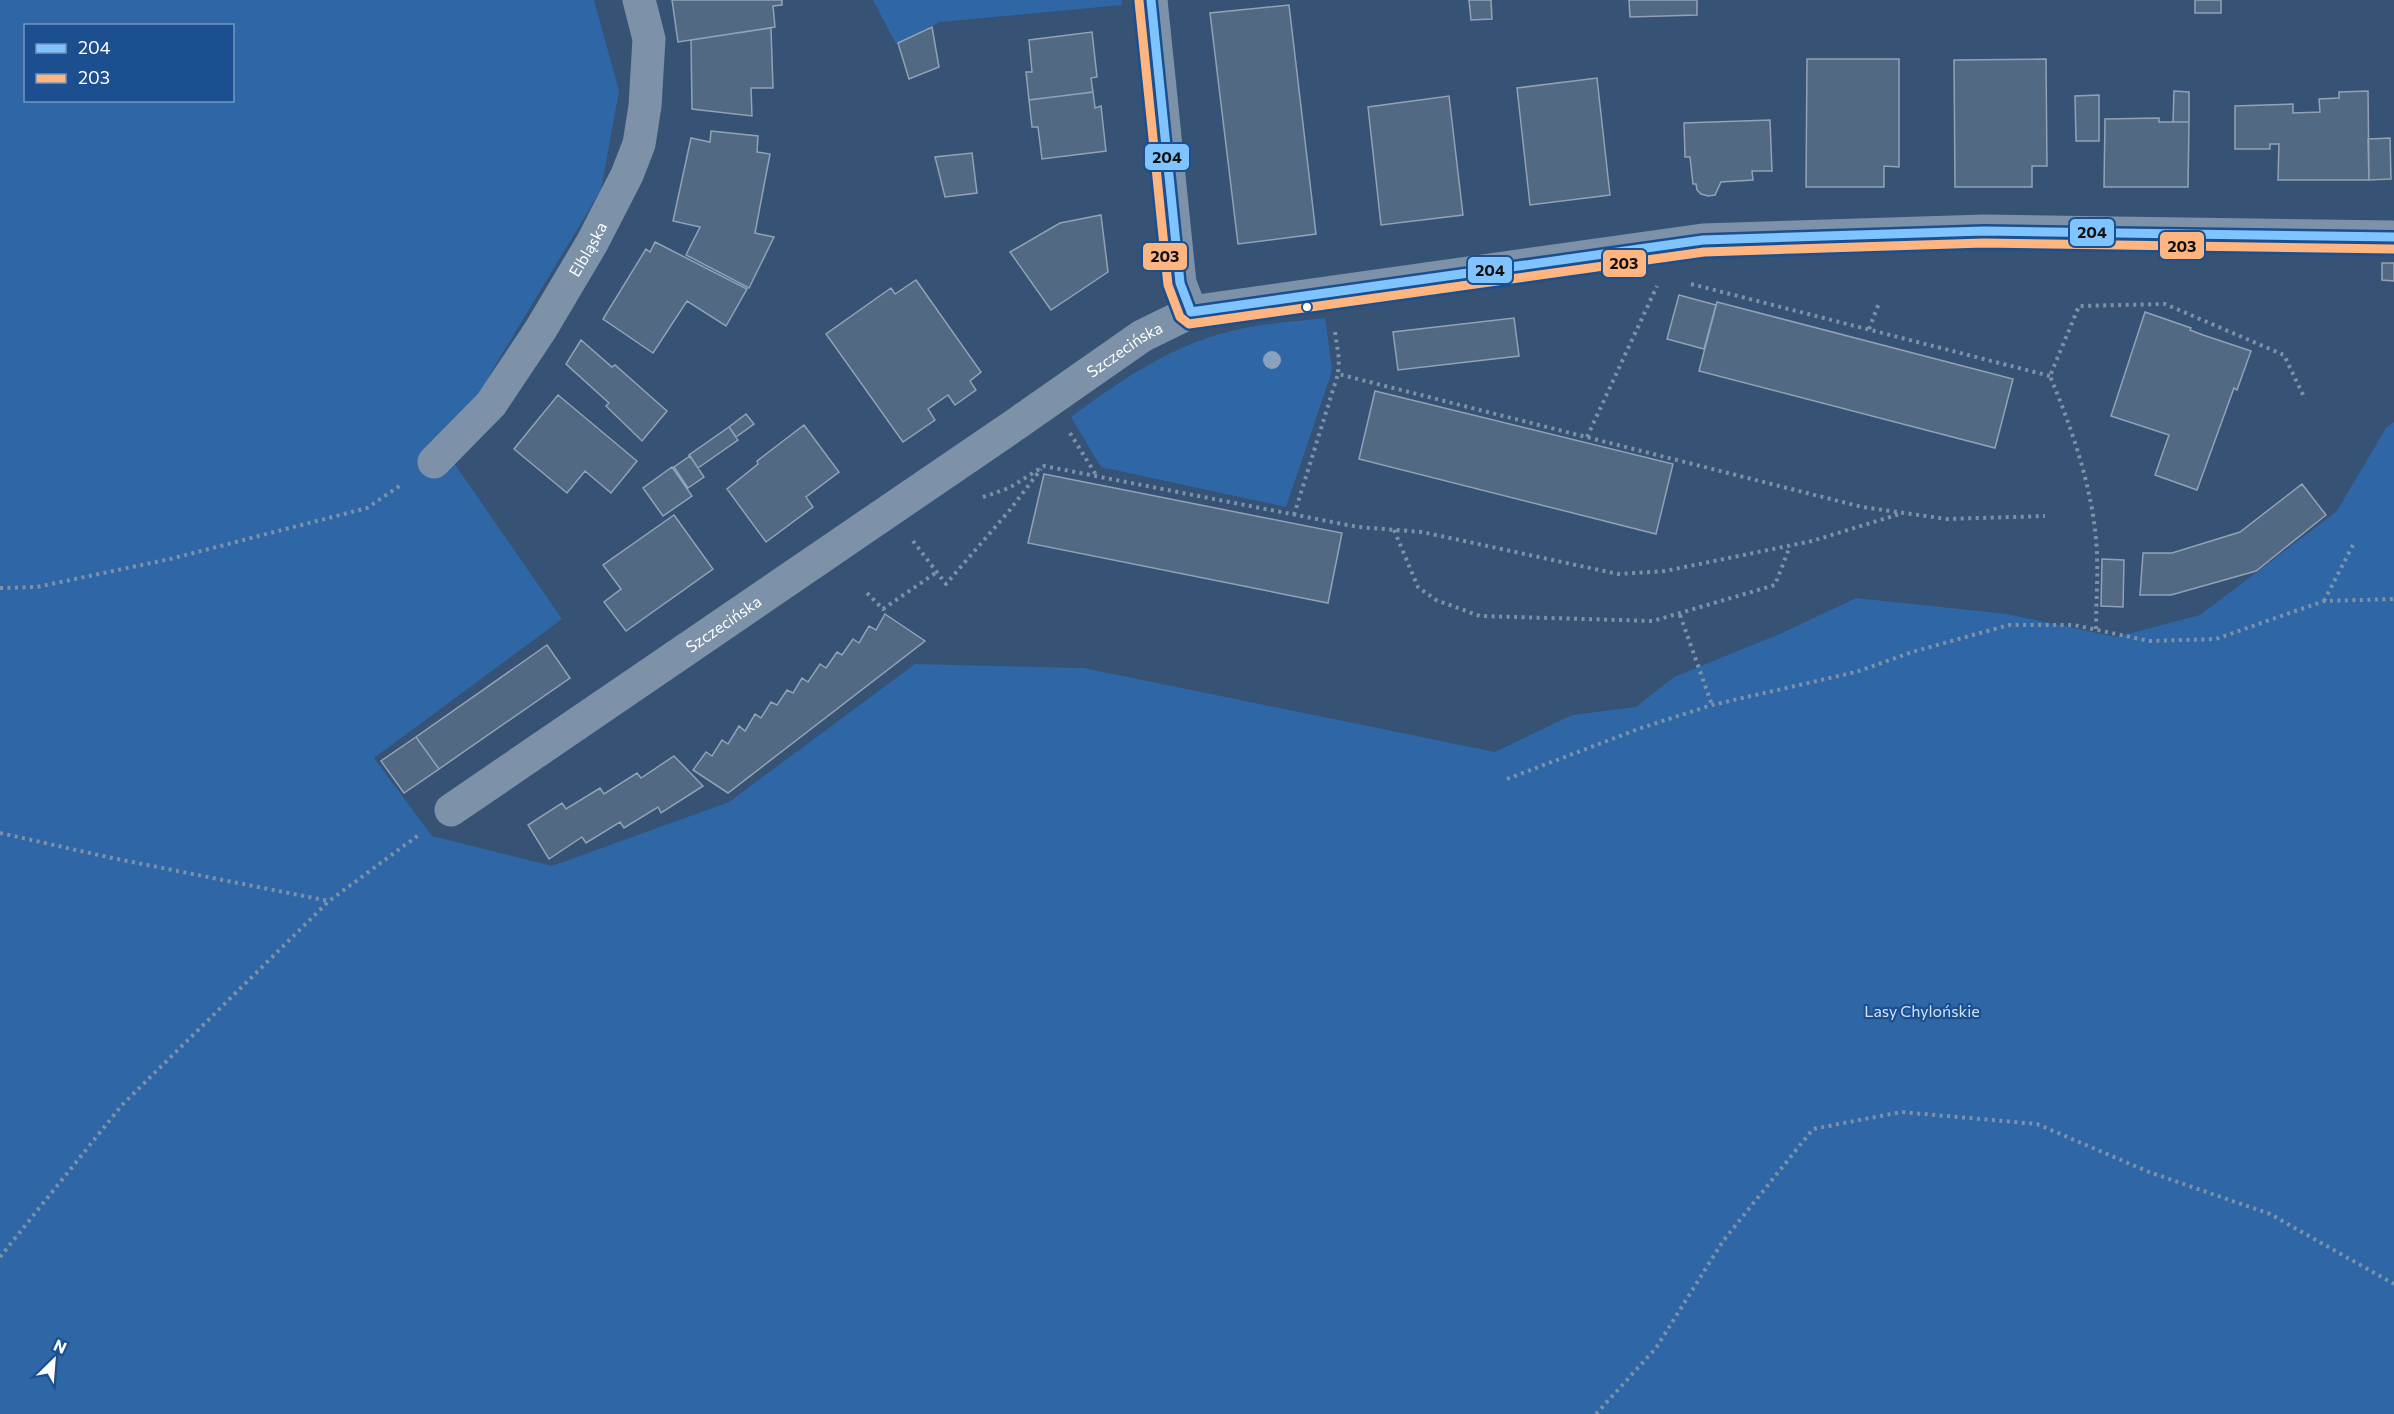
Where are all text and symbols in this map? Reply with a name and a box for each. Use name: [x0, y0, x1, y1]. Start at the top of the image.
legend: [24, 24, 234, 102]
text: 204: [78, 36, 111, 58]
text: 203: [78, 66, 110, 88]
line badge: 204: [1144, 143, 1190, 171]
text: 204: [1152, 147, 1182, 166]
street label: Elbląska: [564, 218, 610, 280]
line badge: 204: [2069, 218, 2115, 247]
text: 204: [2077, 222, 2107, 241]
line badge: 203: [2159, 231, 2205, 260]
text: 203: [2168, 236, 2196, 255]
line badge: 203: [1142, 242, 1188, 271]
text: 203: [1151, 246, 1179, 265]
line badge: 203: [1602, 249, 1647, 278]
text: 203: [1610, 253, 1638, 272]
line badge: 204: [1467, 256, 1513, 284]
text: 204: [1475, 260, 1505, 279]
unlabelled marker: [1301, 301, 1313, 313]
street label: Szczecińska: [1083, 317, 1165, 381]
street label: Szczecińska: [682, 591, 765, 656]
park label: Lasy Chylońskie: [1864, 1001, 1980, 1020]
north arrow: [24, 1330, 84, 1390]
text: N: [51, 1335, 70, 1357]

